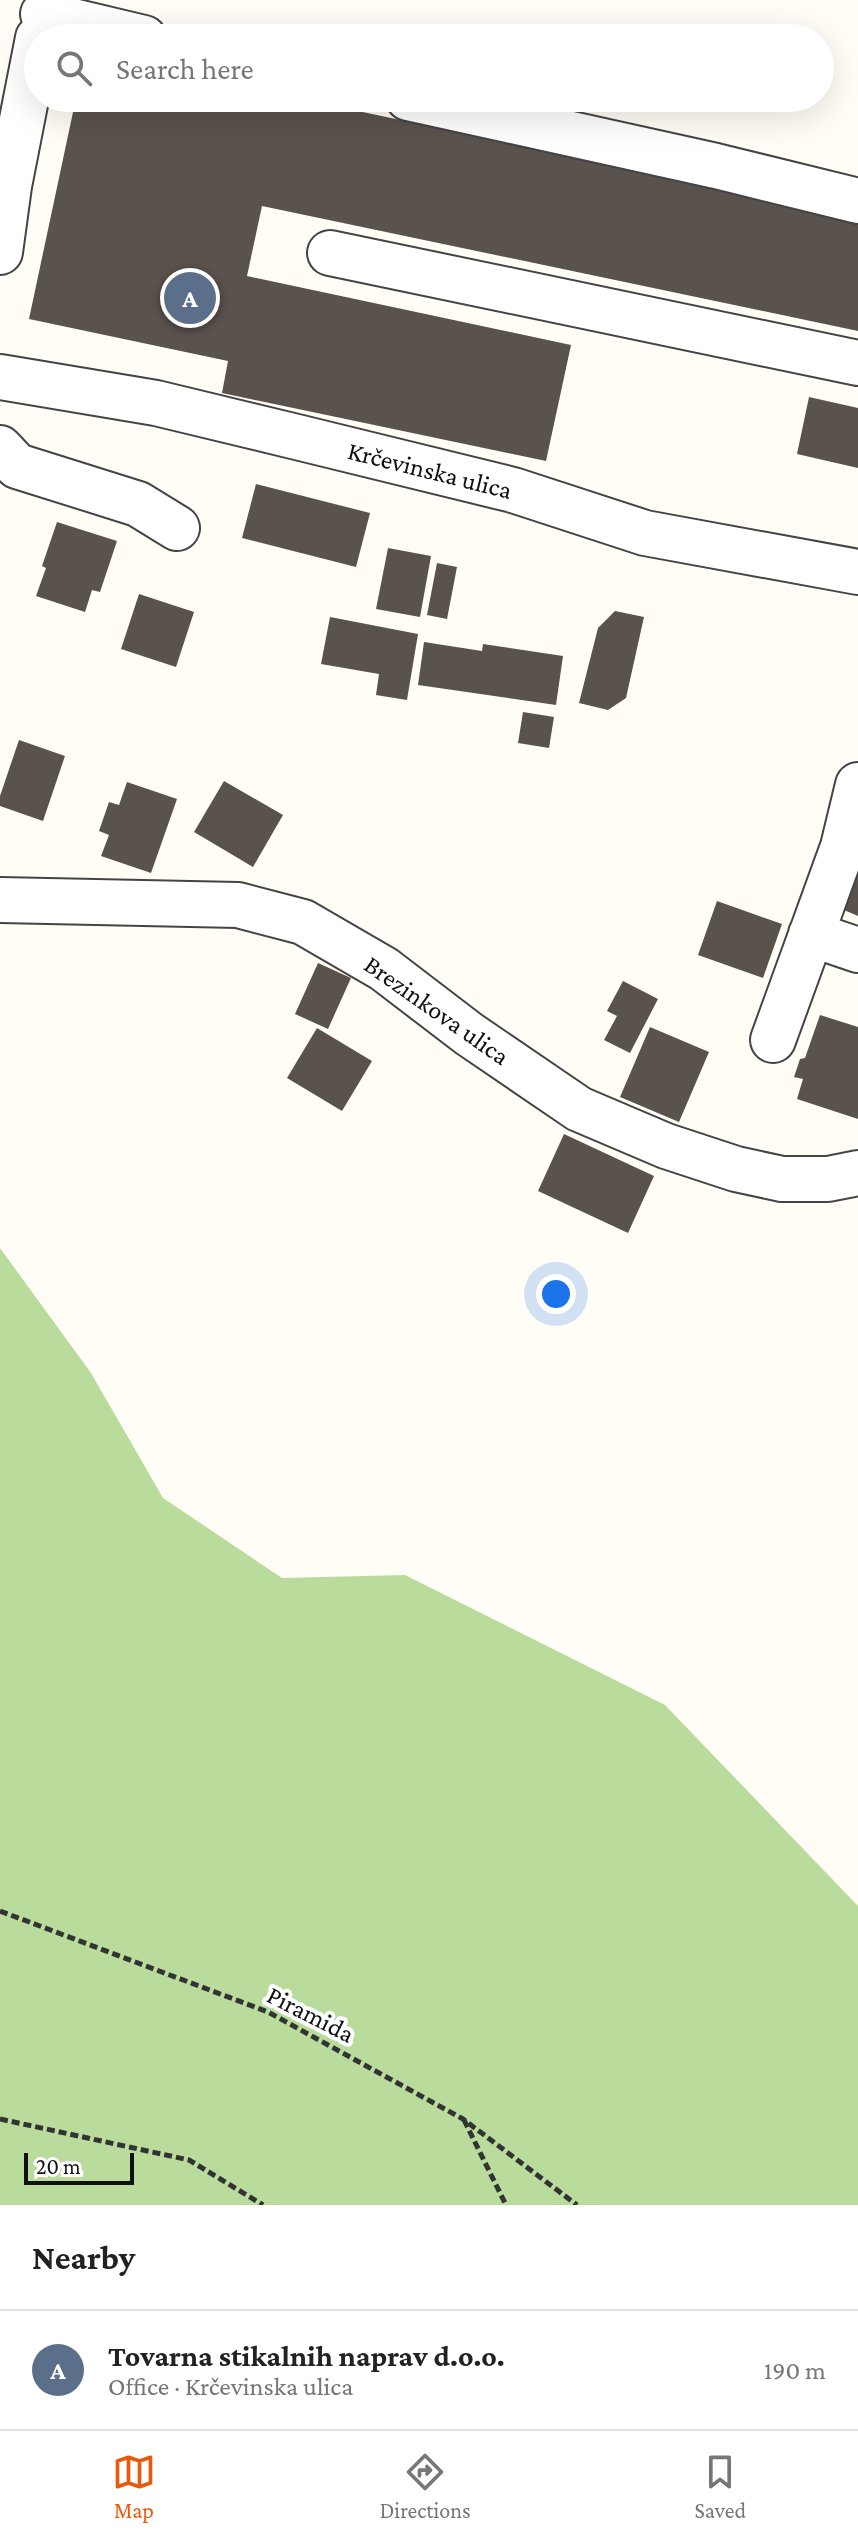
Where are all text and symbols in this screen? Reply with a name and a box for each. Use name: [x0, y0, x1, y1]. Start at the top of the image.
search box: [24, 24, 834, 112]
icon: search: [52, 46, 96, 90]
text: Search here: [116, 52, 254, 85]
pin: A: [164, 268, 216, 328]
street label: Krčevinska ulica: [345, 436, 515, 505]
street label: Brezinkova ulica: [359, 950, 515, 1071]
your location: [536, 1274, 576, 1314]
street label: Piramida: [262, 1980, 359, 2049]
scale bar: [24, 2149, 134, 2185]
text: 20 m: [36, 2154, 81, 2179]
text: Nearby: [32, 2239, 135, 2276]
text: Tovarna stikalnih naprav d.o.o.: [108, 2339, 505, 2372]
text: A: [50, 2356, 66, 2385]
text: 190 m: [764, 2356, 826, 2385]
text: Office · Krčevinska ulica: [108, 2372, 353, 2401]
tab: Map: [112, 2450, 156, 2523]
tab: Directions: [380, 2450, 471, 2523]
tab: Saved: [695, 2450, 746, 2523]

